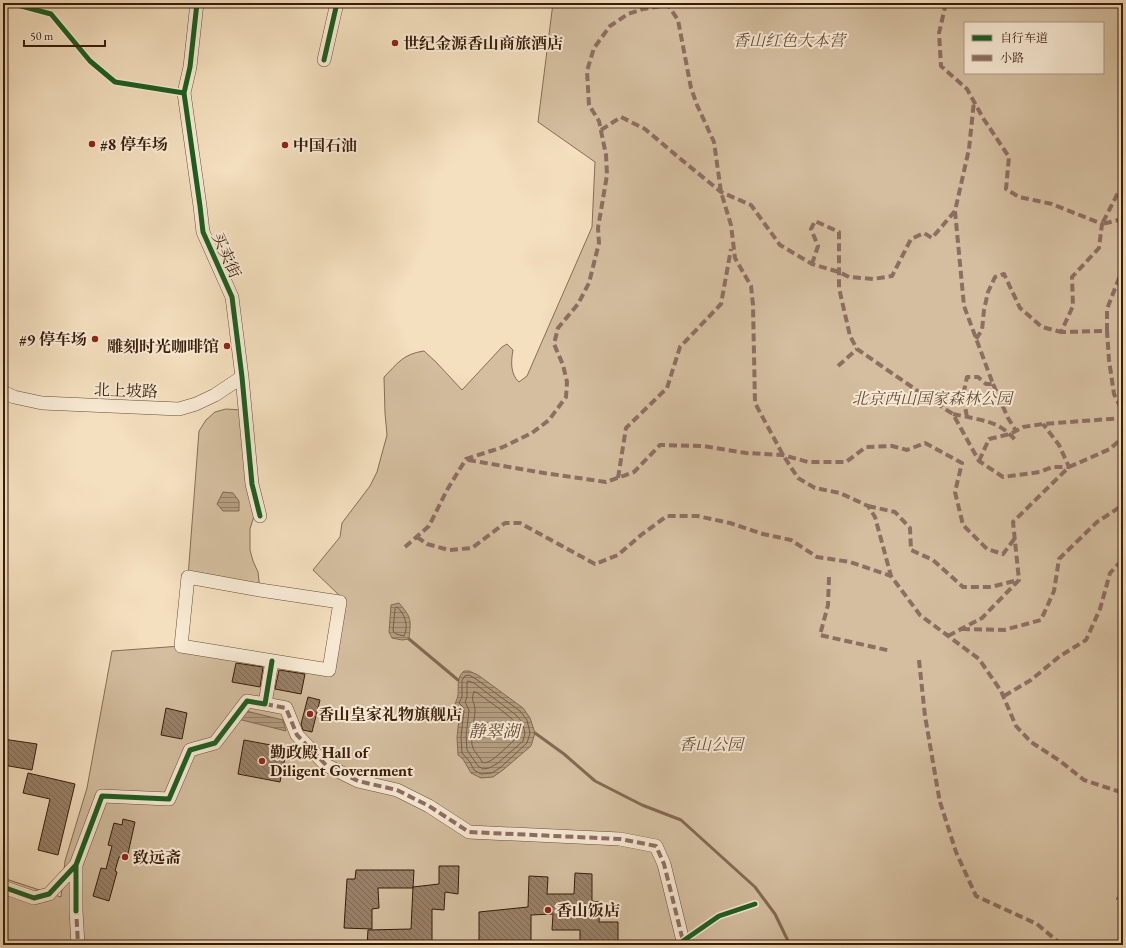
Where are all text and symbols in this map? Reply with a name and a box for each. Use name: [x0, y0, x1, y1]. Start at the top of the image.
scale bar: [24, 22, 105, 48]
legend: [964, 22, 1104, 74]
text: 50 m: [30, 28, 54, 44]
park label: 香山红色大本营: [733, 30, 848, 51]
text: 自行车道: [1000, 30, 1048, 46]
place label: 世纪金源香山商旅酒店: [403, 33, 563, 54]
marker: 世纪金源香山商旅酒店: [390, 38, 400, 48]
text: 小路: [1000, 50, 1024, 66]
place label: #8 停车场: [100, 134, 168, 155]
place label: 中国石油: [293, 135, 357, 156]
marker: #8 停车场: [87, 139, 97, 149]
marker: 中国石油: [280, 140, 290, 150]
street label: 买卖街: [207, 229, 246, 281]
place label: #9 停车场: [19, 329, 87, 350]
marker: #9 停车场: [90, 334, 100, 344]
place label: 雕刻时光咖啡馆: [107, 336, 219, 357]
marker: 雕刻时光咖啡馆: [222, 341, 232, 351]
street label: 北上坡路: [94, 379, 158, 402]
park label: 北京西山国家森林公园: [852, 388, 1015, 409]
place label: 香山皇家礼物旗舰店: [318, 704, 462, 725]
marker: 香山皇家礼物旗舰店: [305, 709, 315, 719]
water label: 静翠湖: [469, 720, 522, 742]
park label: 香山公园: [679, 734, 746, 755]
place label: 勤政殿 Hall of Diligent Government: [270, 742, 413, 781]
marker: 勤政殿 Hall of Diligent Government: [257, 756, 267, 766]
place label: 致远斋: [133, 847, 181, 868]
marker: 致远斋: [120, 852, 130, 862]
place label: 香山饭店: [556, 900, 620, 921]
marker: 香山饭店: [543, 905, 553, 915]

